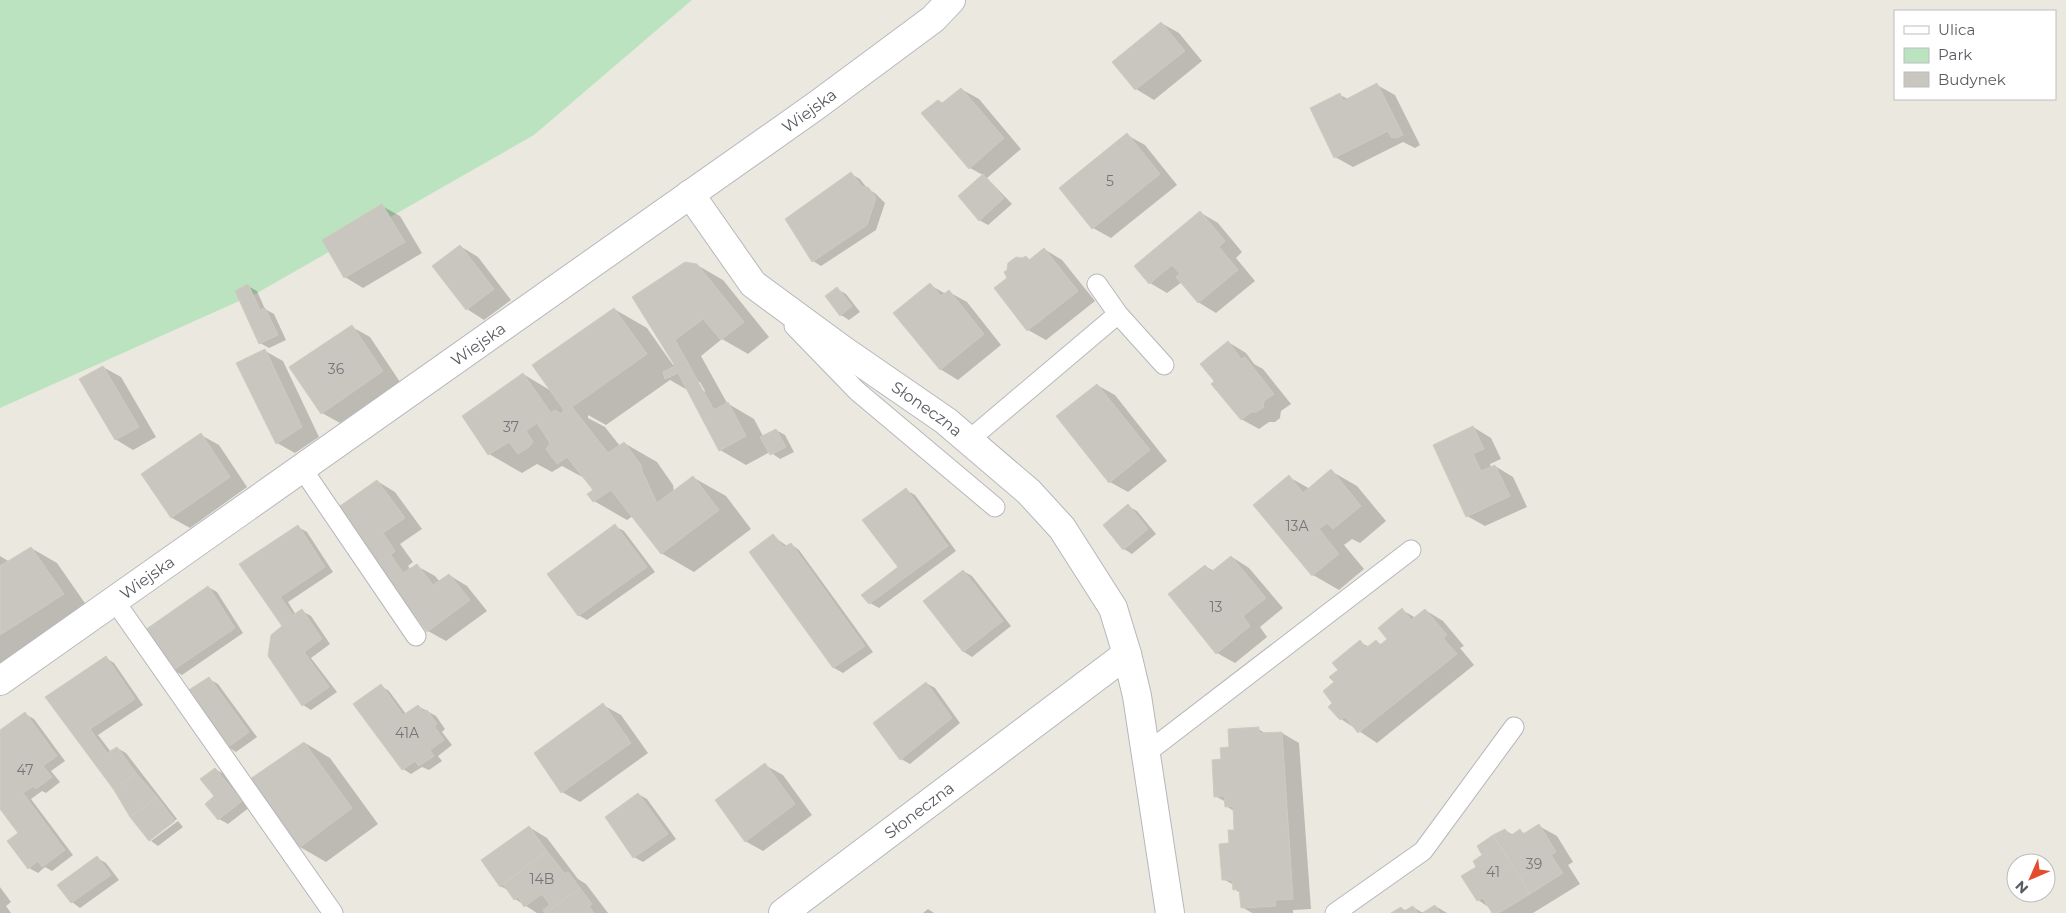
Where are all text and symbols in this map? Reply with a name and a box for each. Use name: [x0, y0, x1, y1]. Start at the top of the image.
legend: [1894, 10, 2056, 100]
text: Ulica: [1938, 20, 1975, 39]
text: Park: [1938, 45, 1972, 64]
text: Budynek: [1938, 70, 2006, 89]
street label: Wiejska: [778, 85, 840, 137]
house number: 5: [1106, 172, 1114, 190]
street label: Wiejska: [447, 319, 509, 370]
house number: 36: [328, 360, 345, 378]
street label: Słoneczna: [888, 377, 966, 441]
house number: 37: [503, 418, 519, 436]
house number: 13A: [1285, 517, 1309, 535]
street label: Wiejska: [116, 552, 178, 603]
house number: 13: [1210, 598, 1223, 616]
house number: 41A: [395, 724, 420, 742]
house number: 47: [17, 761, 33, 779]
street label: Słoneczna: [881, 778, 958, 843]
north arrow: [2006, 853, 2056, 903]
house number: 39: [1526, 855, 1542, 873]
house number: 41: [1486, 863, 1500, 881]
house number: 14B: [530, 870, 554, 888]
text: N: [2011, 877, 2032, 898]

